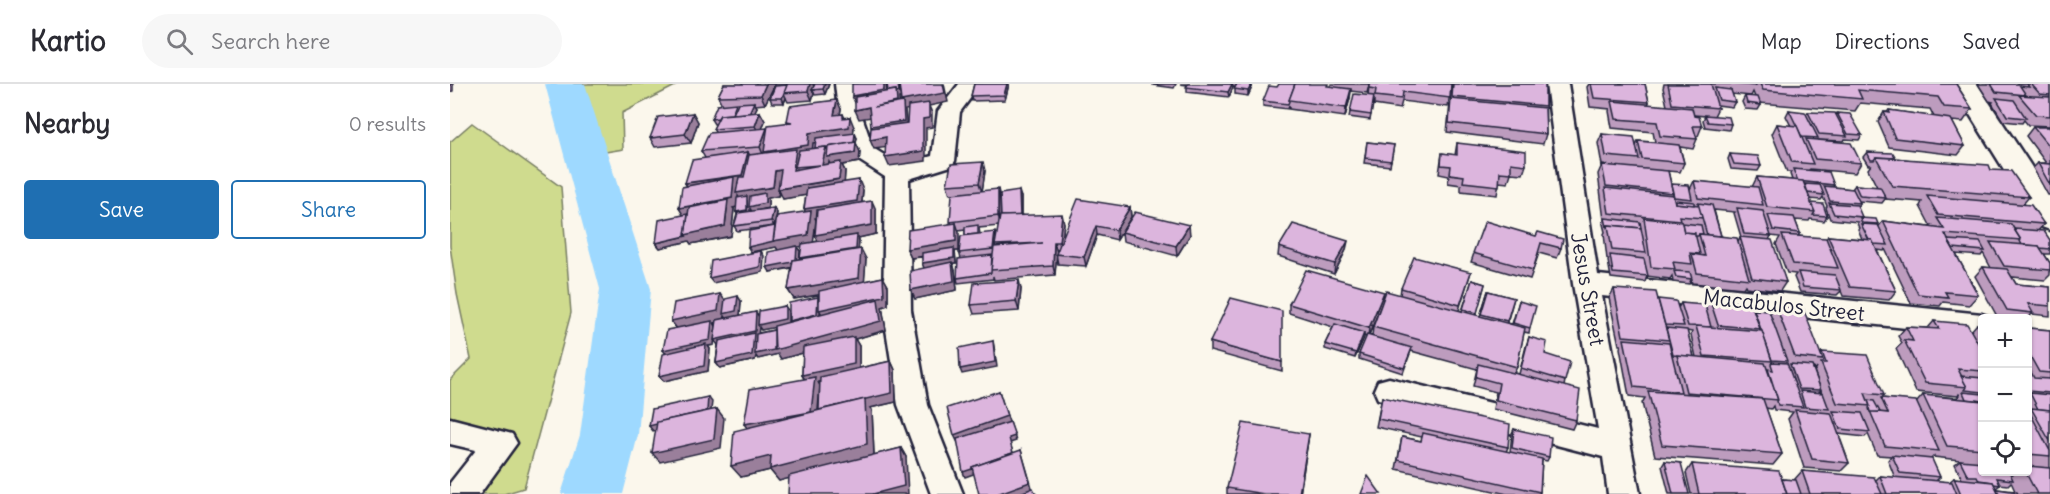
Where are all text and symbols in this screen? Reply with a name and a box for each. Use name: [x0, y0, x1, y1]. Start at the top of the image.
search box: [142, 14, 562, 68]
text: Kartio: [30, 23, 106, 59]
icon: search: [163, 25, 196, 58]
text: Search here: [211, 27, 330, 55]
text: Map: [1761, 28, 1802, 55]
text: Directions: [1835, 28, 1929, 55]
text: Saved: [1962, 28, 2020, 55]
text: Nearby: [24, 107, 110, 140]
text: 0 results: [349, 111, 426, 136]
button: Save: [24, 180, 219, 239]
button: Share: [231, 180, 426, 239]
street label: Jesus Street: [1565, 230, 1611, 348]
street label: Macabulos Street: [1702, 283, 1866, 327]
map controls: [1978, 314, 2032, 476]
button: +: [1978, 314, 2032, 368]
button: −: [1978, 368, 2032, 422]
button: locate: [1978, 422, 2032, 476]

